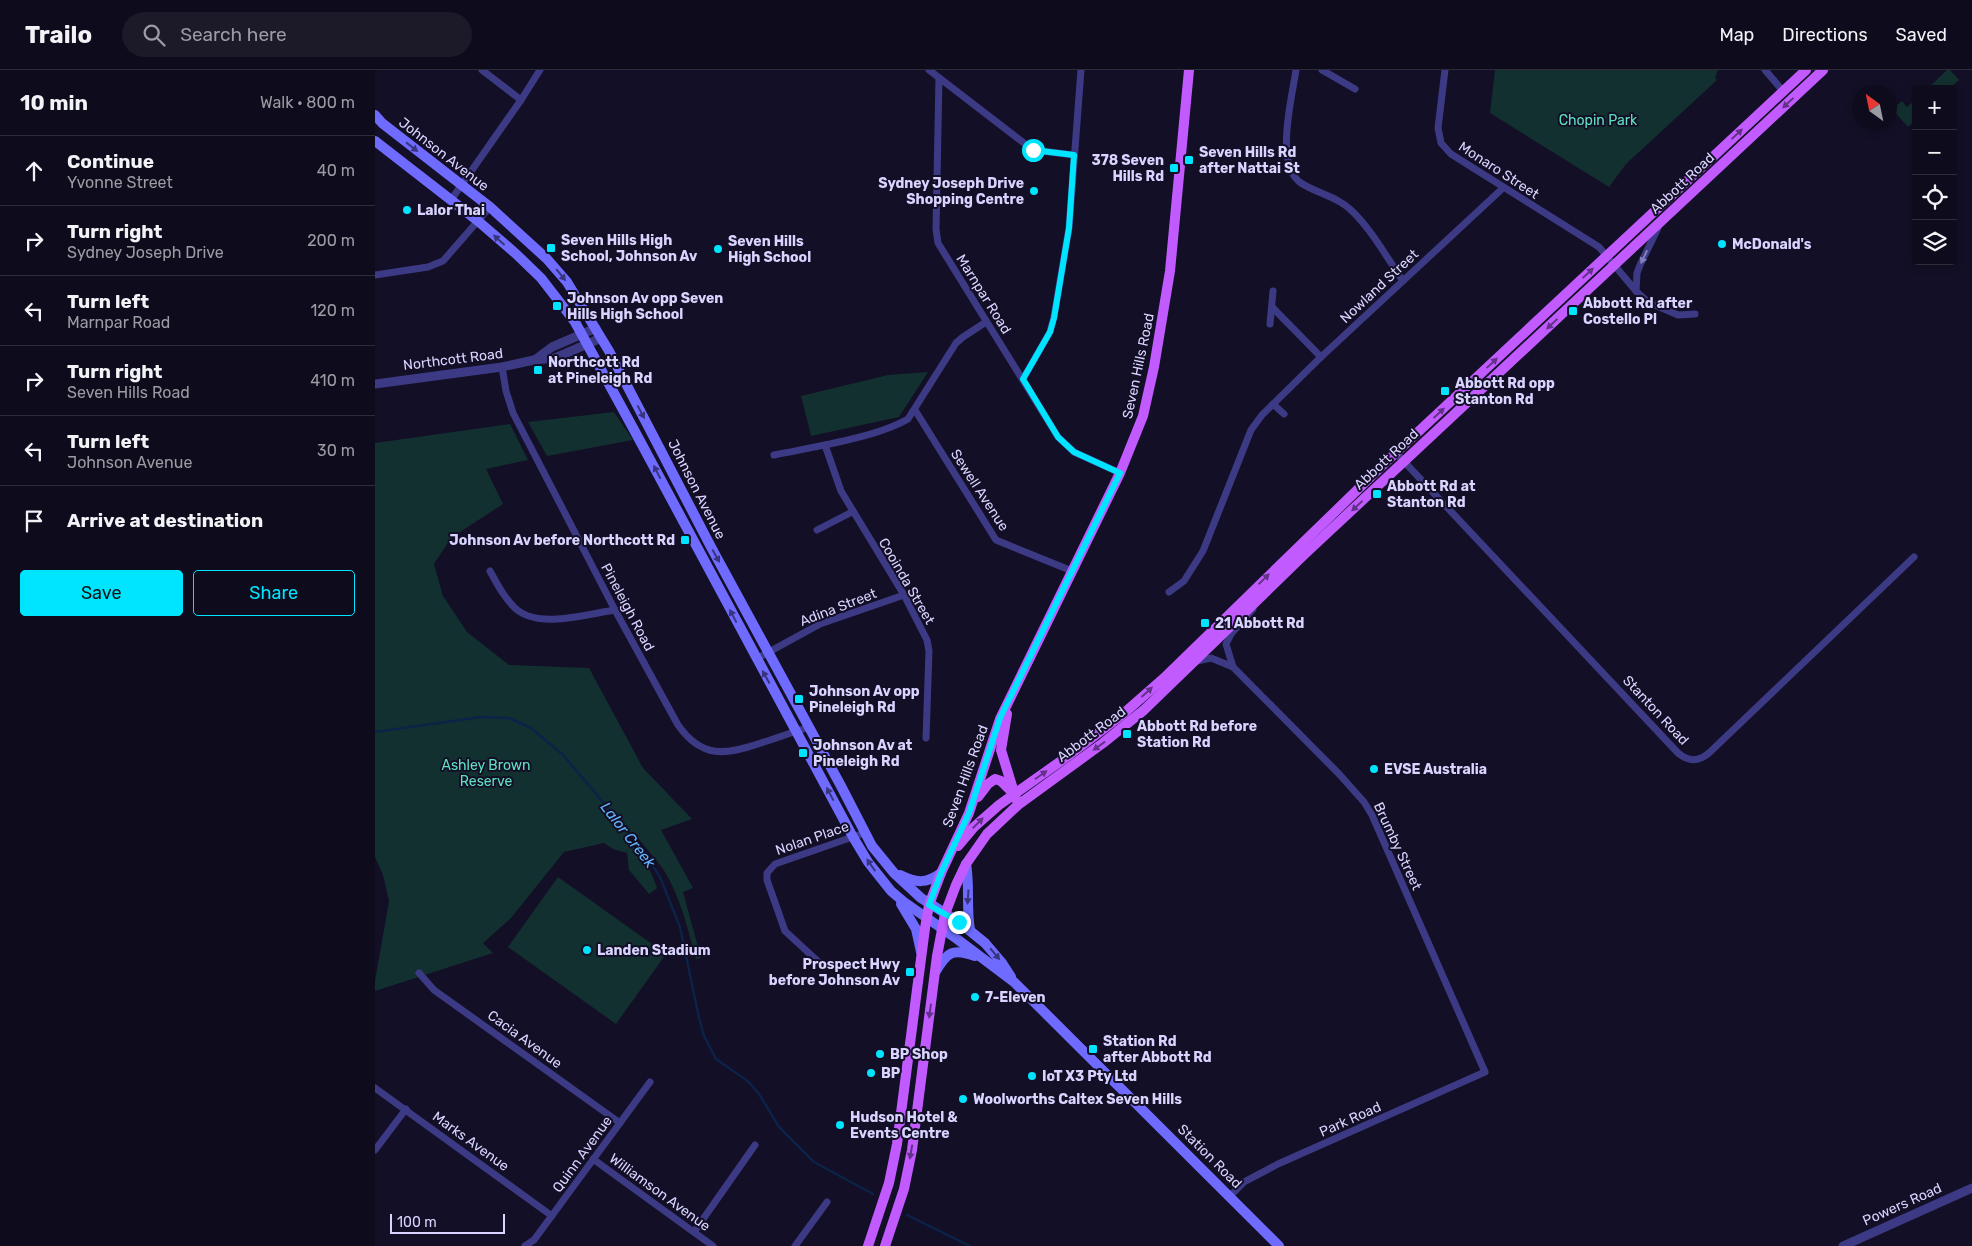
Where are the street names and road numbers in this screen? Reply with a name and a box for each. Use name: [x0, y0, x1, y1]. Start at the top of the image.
street label: Johnson Avenue: [395, 114, 492, 195]
street label: Monaro Street: [1455, 138, 1543, 203]
street label: Abbott Road: [1647, 149, 1718, 217]
street label: Nowland Street: [1337, 245, 1422, 327]
street label: Marnpar Road: [952, 251, 1015, 337]
street label: Seven Hills Road: [1119, 312, 1158, 420]
street label: Northcott Road: [402, 345, 504, 374]
street label: Abbott Road: [1351, 425, 1422, 493]
street label: Johnson Avenue: [664, 437, 729, 542]
street label: Sewell Avenue: [947, 446, 1012, 535]
street label: Cooinda Street: [875, 535, 938, 628]
street label: Pineleigh Road: [597, 560, 658, 654]
street label: Adina Street: [797, 585, 880, 630]
street label: Stanton Road: [1619, 672, 1692, 749]
street label: Abbott Road: [1054, 703, 1129, 766]
street label: Seven Hills Road: [939, 723, 992, 830]
street label: Brumby Street: [1370, 800, 1426, 893]
street label: Nolan Place: [773, 818, 851, 859]
street label: Cacia Avenue: [484, 1007, 565, 1072]
street label: Park Road: [1317, 1098, 1384, 1141]
street label: Marks Avenue: [429, 1108, 512, 1175]
street label: Quinn Avenue: [549, 1113, 616, 1196]
street label: Station Road: [1174, 1121, 1245, 1192]
street label: Williamson Avenue: [606, 1150, 714, 1235]
street label: Powers Road: [1860, 1179, 1944, 1229]

